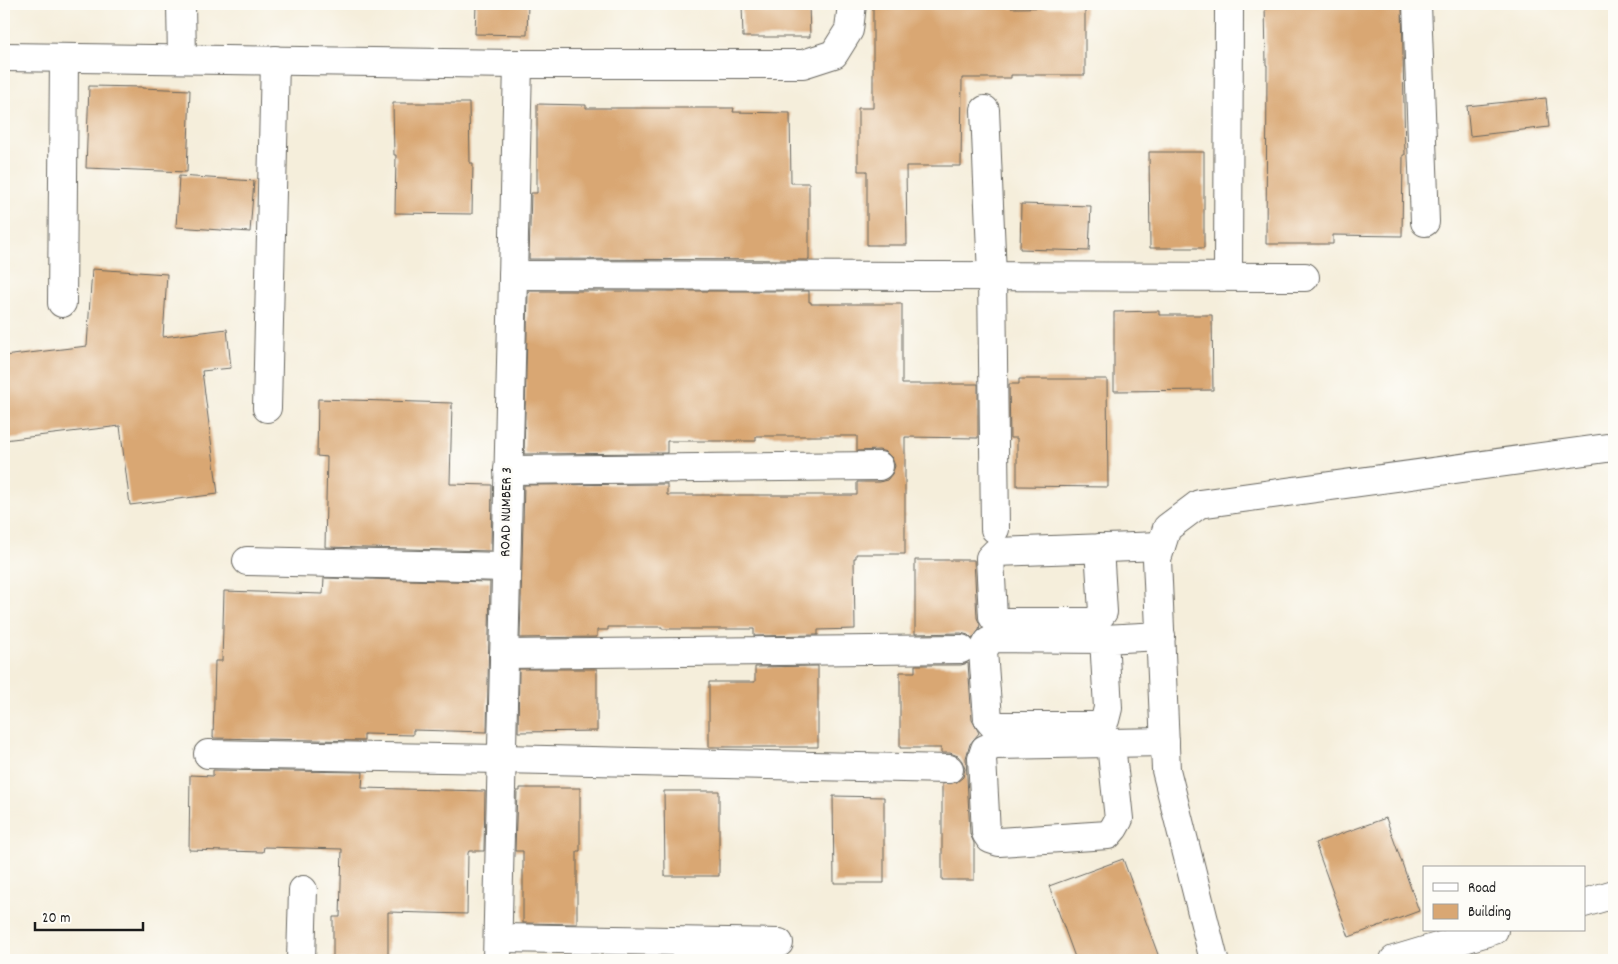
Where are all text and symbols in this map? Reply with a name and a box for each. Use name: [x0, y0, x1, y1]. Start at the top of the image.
street label: ROAD NUMBER 3: [495, 467, 519, 557]
legend: [1423, 866, 1586, 932]
text: Road: [1468, 878, 1496, 900]
scale bar: [35, 899, 142, 931]
text: Building: [1468, 902, 1511, 924]
text: 20 m: [42, 908, 70, 930]

